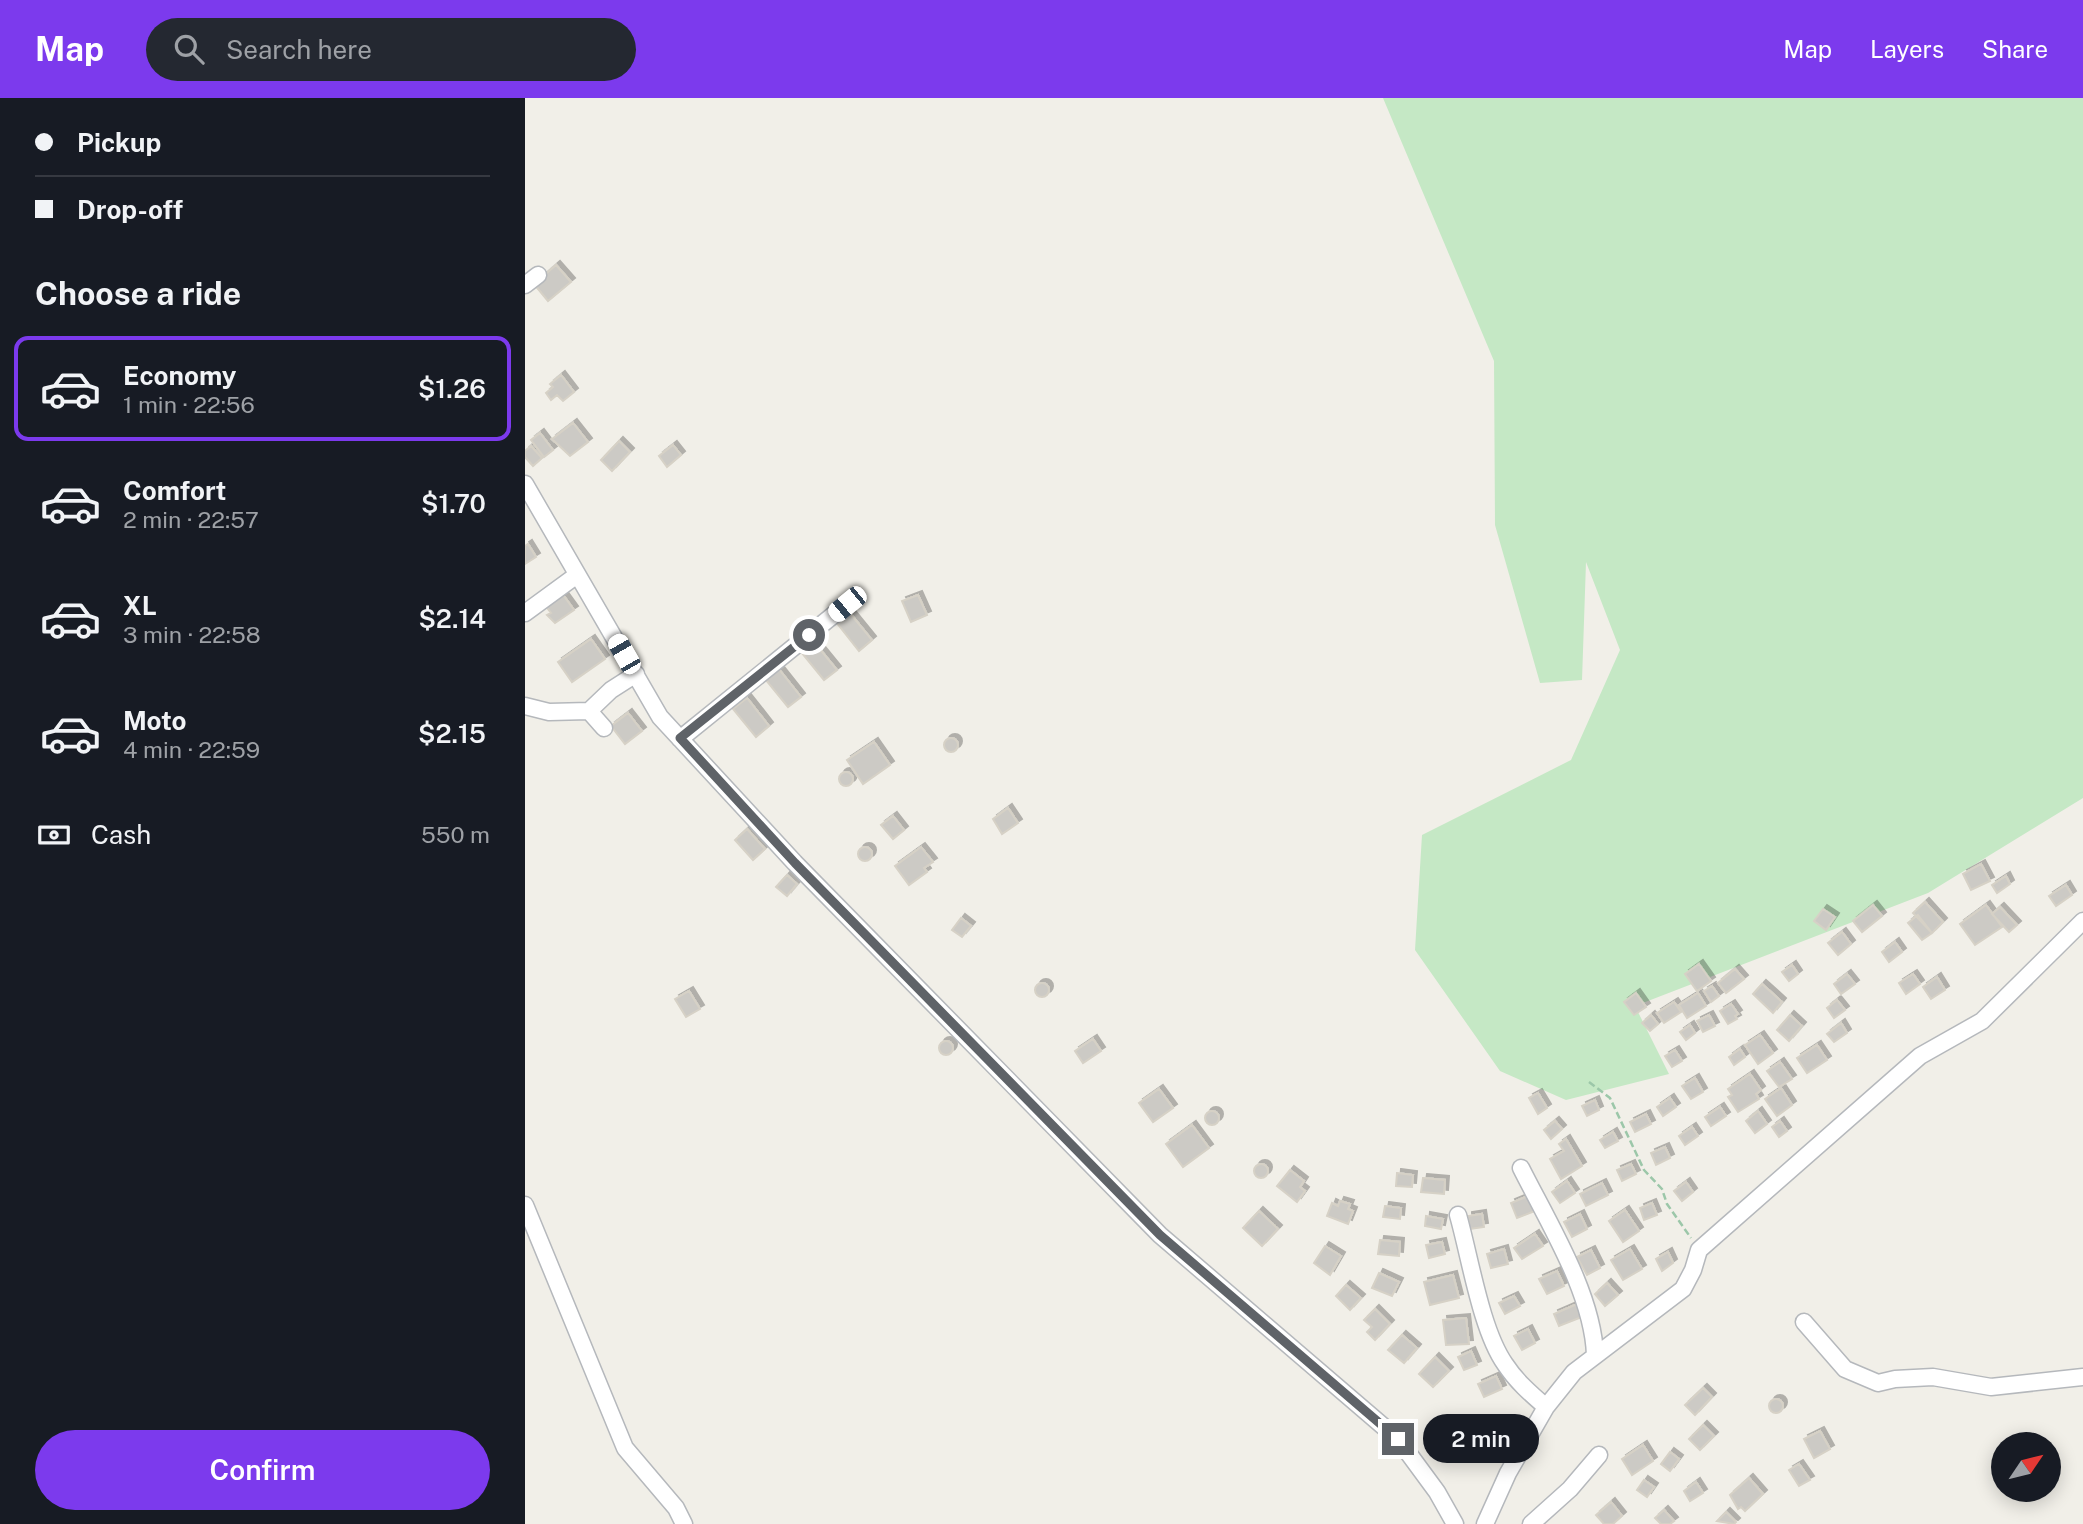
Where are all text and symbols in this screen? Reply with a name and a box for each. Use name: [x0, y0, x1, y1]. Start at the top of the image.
search box: [146, 18, 636, 81]
text: Map: [35, 30, 104, 68]
icon: search: [170, 30, 208, 68]
text: Search here: [226, 34, 372, 65]
text: Map: [1783, 35, 1832, 63]
text: Layers: [1870, 35, 1944, 63]
text: Share: [1982, 35, 2048, 63]
text: Pickup: [77, 127, 161, 158]
text: Drop-off: [77, 194, 183, 225]
text: Choose a ride: [35, 275, 241, 312]
icon: car: [39, 357, 102, 420]
text: Economy: [123, 360, 236, 391]
text: $1.26: [418, 373, 486, 404]
text: 1 min · 22:56: [123, 391, 255, 418]
icon: car: [39, 472, 102, 535]
text: Comfort: [123, 475, 226, 506]
text: $1.70: [421, 488, 486, 519]
text: 2 min · 22:57: [123, 506, 259, 533]
car: [825, 583, 870, 625]
icon: car: [39, 587, 102, 650]
text: XL: [123, 590, 157, 621]
text: $2.14: [418, 603, 486, 634]
route start: [793, 619, 825, 651]
text: 3 min · 22:58: [123, 621, 261, 648]
car: [605, 631, 644, 677]
icon: car: [39, 702, 102, 765]
text: Moto: [123, 705, 186, 736]
text: $2.15: [418, 718, 486, 749]
text: 4 min · 22:59: [123, 736, 260, 763]
icon: cash: [35, 816, 73, 854]
text: Cash: [91, 819, 151, 850]
text: 550 m: [421, 821, 490, 848]
callout: 2 min: [1423, 1414, 1538, 1464]
route end: [1382, 1423, 1414, 1455]
text: 2 min: [1451, 1425, 1511, 1452]
button: Confirm: [35, 1430, 490, 1510]
north arrow: [1991, 1432, 2061, 1502]
map controls: [1991, 1432, 2061, 1502]

